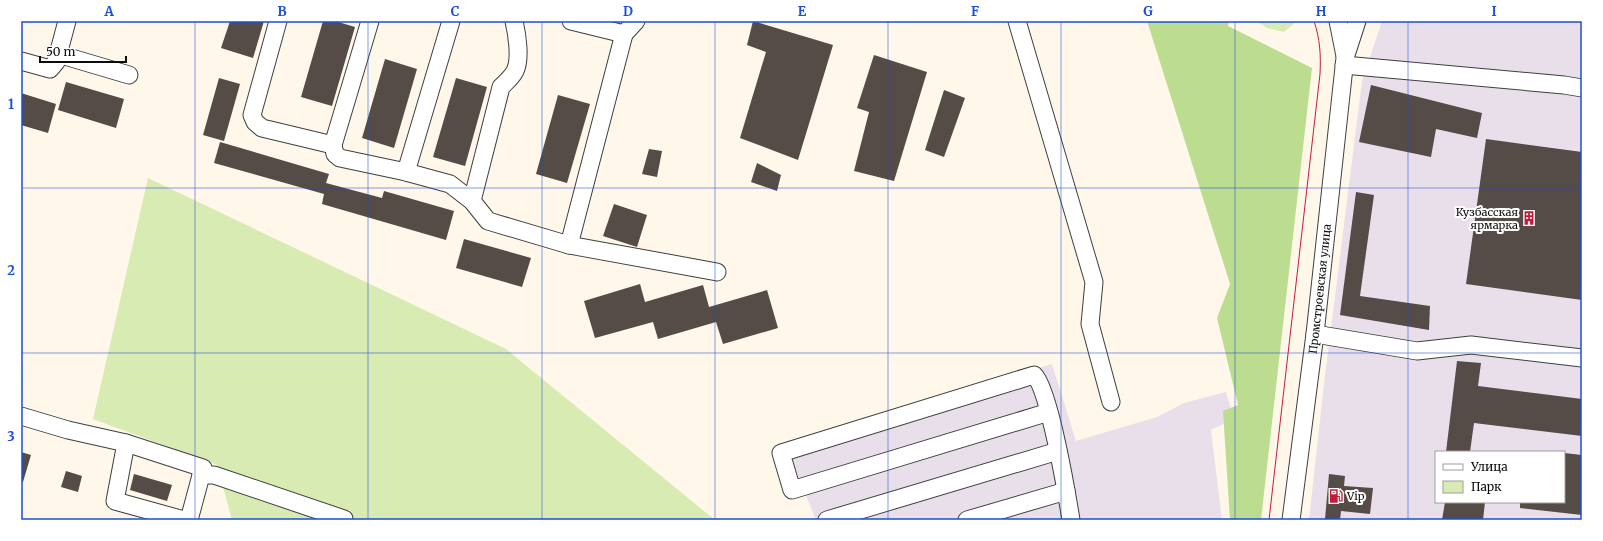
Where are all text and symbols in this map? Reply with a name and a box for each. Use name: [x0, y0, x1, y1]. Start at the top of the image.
text: A: [103, 3, 114, 20]
text: B: [277, 3, 287, 20]
text: C: [451, 3, 460, 20]
text: D: [623, 3, 633, 20]
text: E: [798, 3, 807, 20]
text: F: [971, 3, 979, 20]
text: G: [1143, 3, 1153, 20]
text: H: [1316, 3, 1327, 20]
text: I: [1491, 3, 1497, 20]
scale bar: [40, 38, 126, 64]
text: 50 m: [46, 44, 75, 59]
text: 1: [8, 96, 14, 113]
place label: Кузбасская ярмарка: [1456, 205, 1518, 232]
building icon: Кузбасская ярмарка: [1521, 210, 1537, 226]
street label: Промстроевская улица: [1306, 223, 1334, 355]
text: 2: [7, 262, 15, 279]
text: 3: [7, 428, 15, 445]
legend: [1435, 451, 1565, 503]
text: Улица: [1470, 459, 1508, 474]
text: Парк: [1471, 479, 1502, 494]
fuel station icon: Vip: [1328, 488, 1344, 504]
place label: Vip: [1346, 489, 1365, 503]

